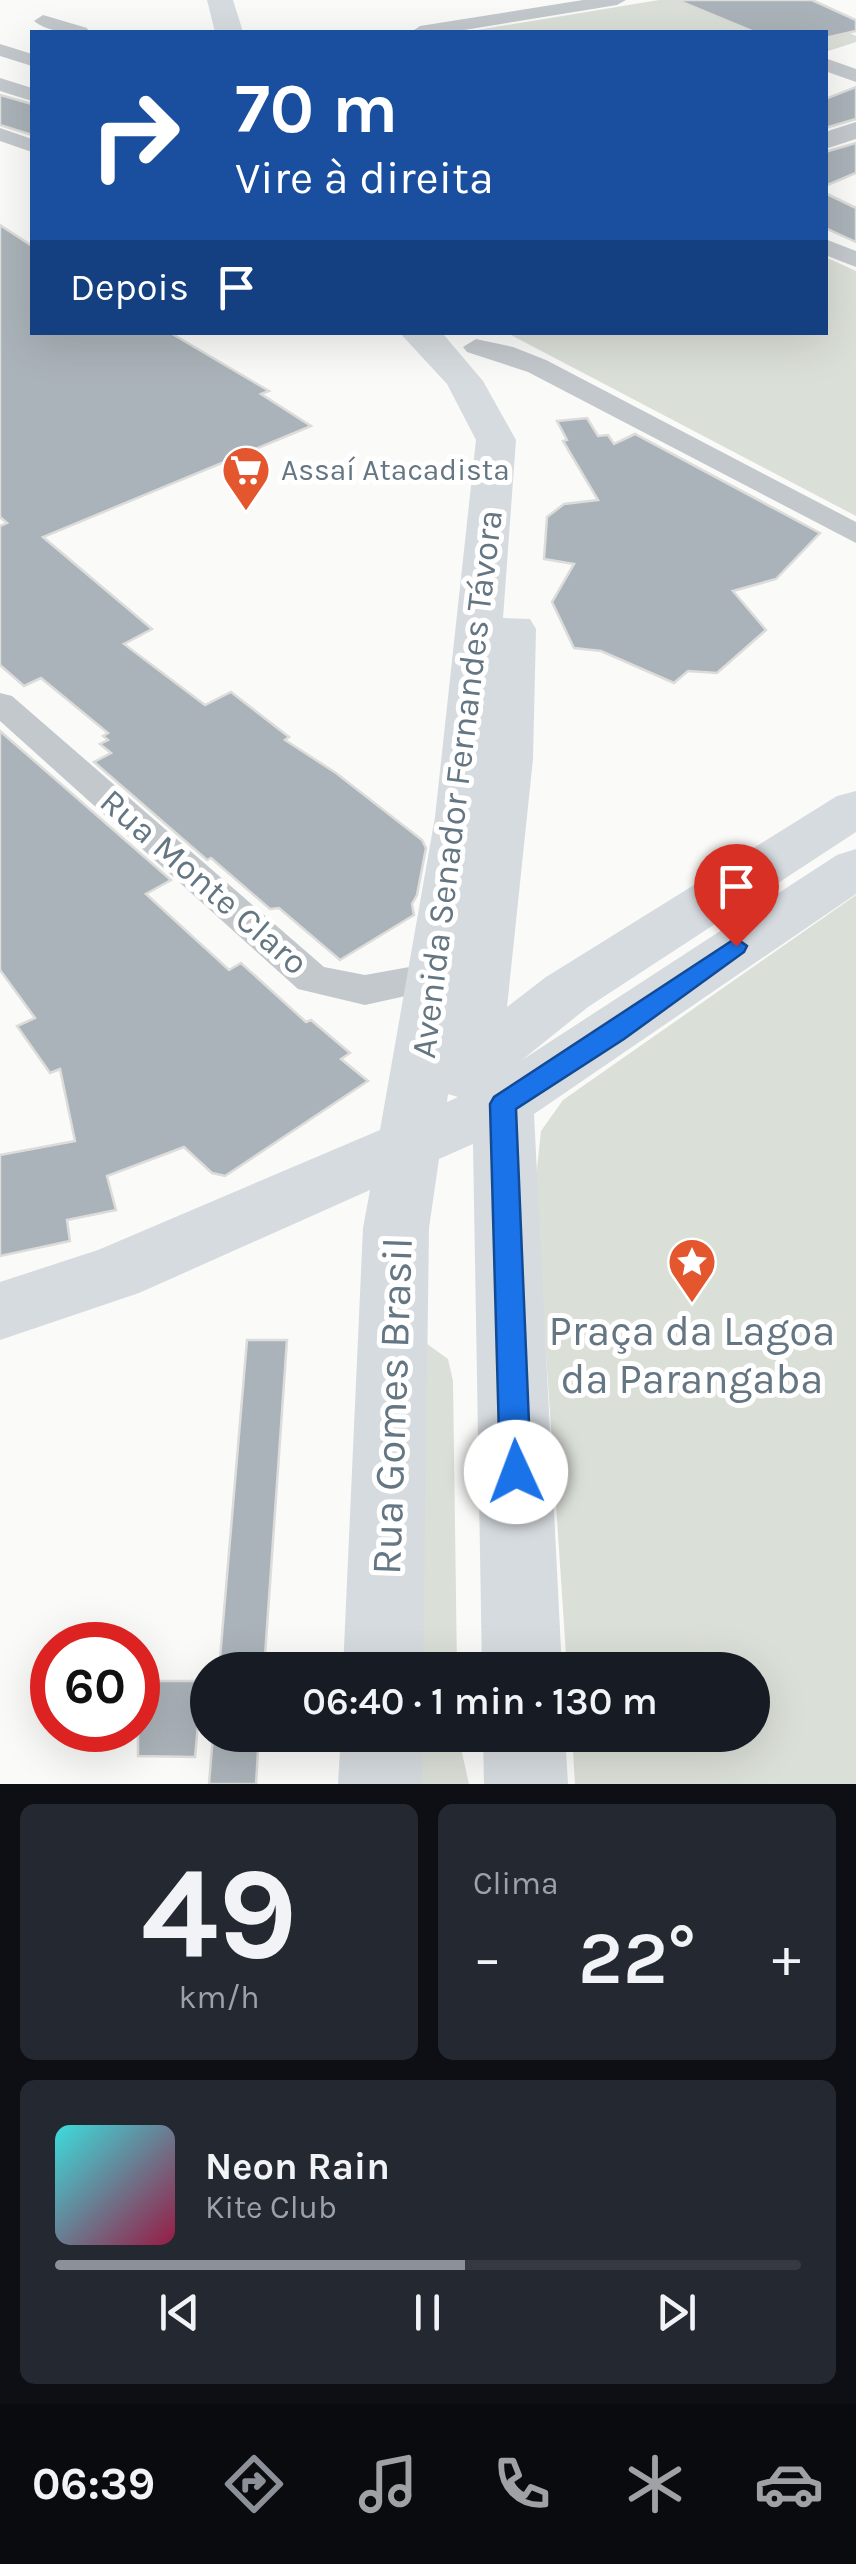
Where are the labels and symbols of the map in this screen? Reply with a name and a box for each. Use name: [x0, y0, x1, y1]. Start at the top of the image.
supermarket icon: Assaí Atacadista: [220, 444, 272, 512]
place label: Assaí Atacadista: [281, 452, 510, 488]
street label: Avenida Senador Fernandes Távora: [403, 507, 511, 1061]
street label: Rua Monte Claro: [92, 781, 316, 983]
pin: [694, 844, 779, 947]
street label: Rua Gomes Brasil: [361, 1236, 423, 1576]
place icon: Praça da Lagoa da Parangaba: [666, 1236, 718, 1304]
place label: Praça da Lagoa da Parangaba: [549, 1306, 835, 1404]
position arrow: [464, 1420, 568, 1524]
speed limit sign: 60: [30, 1622, 160, 1752]

